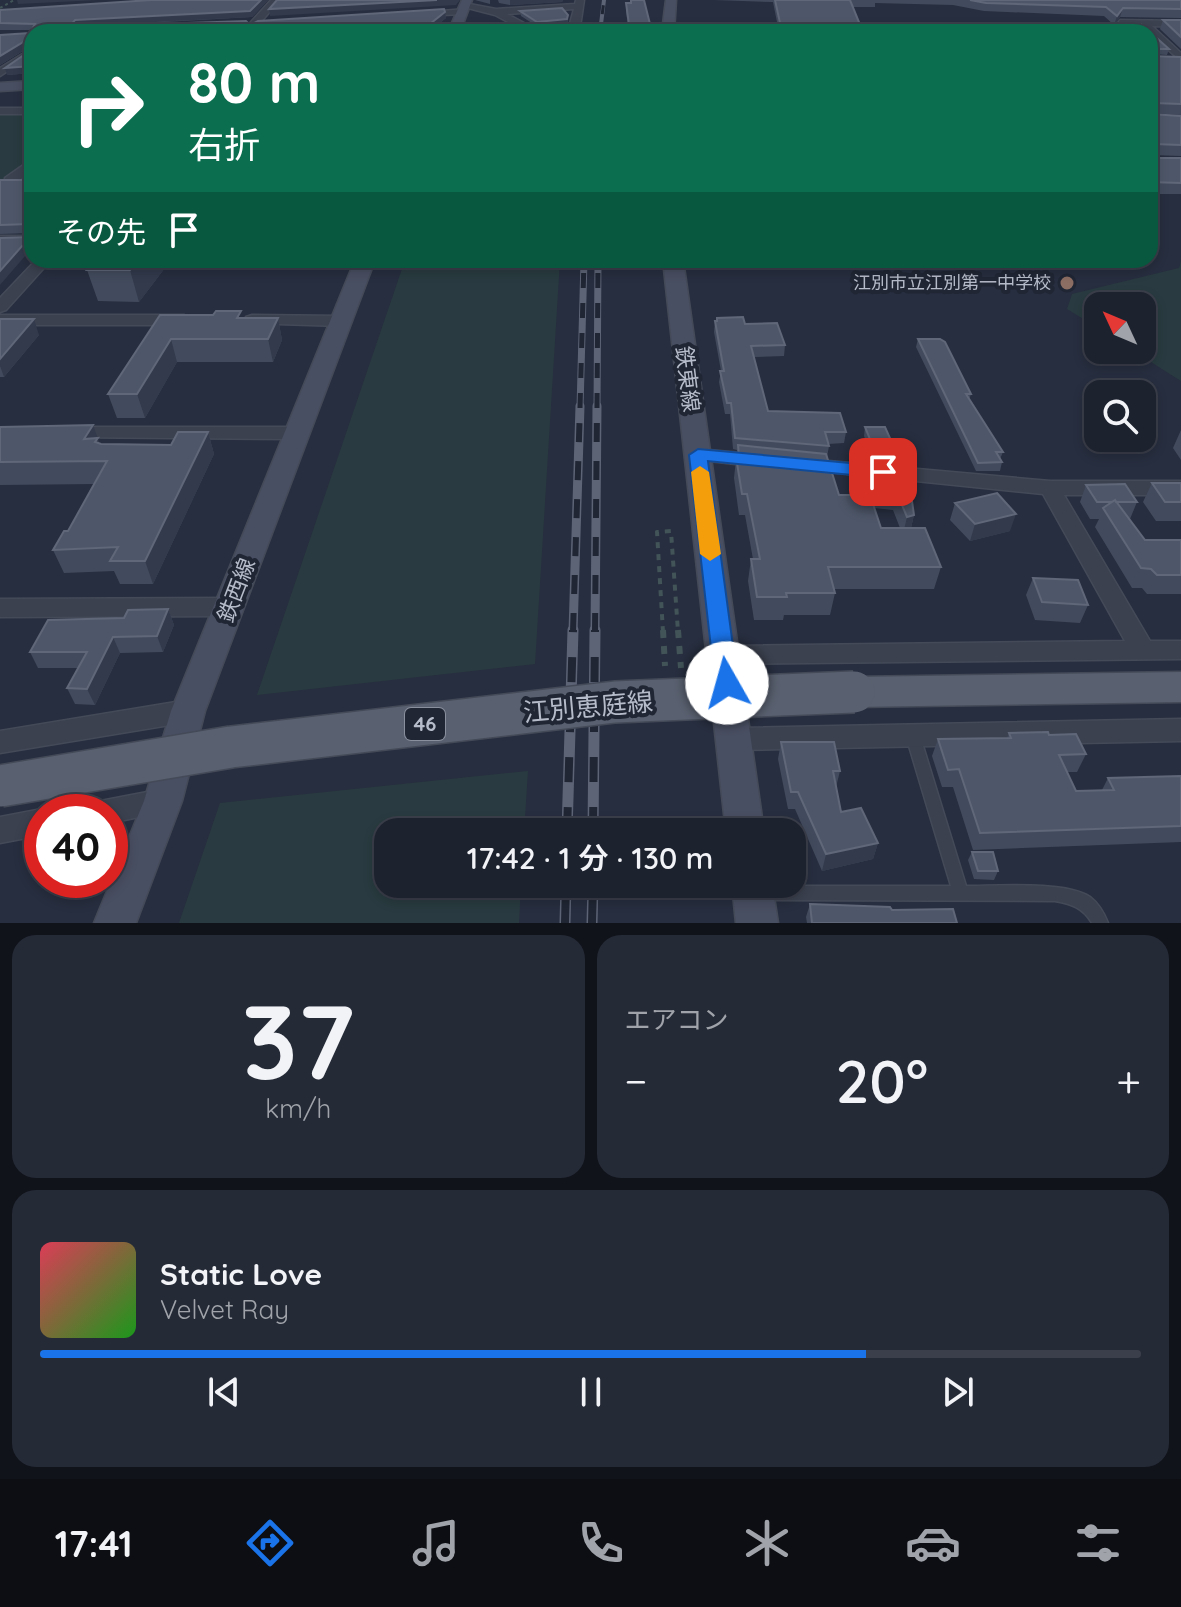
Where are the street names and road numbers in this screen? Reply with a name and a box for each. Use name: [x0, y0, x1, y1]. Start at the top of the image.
street label: 鉄東線: [670, 345, 706, 413]
street label: 鉄西線: [211, 554, 261, 626]
street label: 江別恵庭線: [522, 684, 654, 729]
road number: 46: [405, 708, 445, 740]

